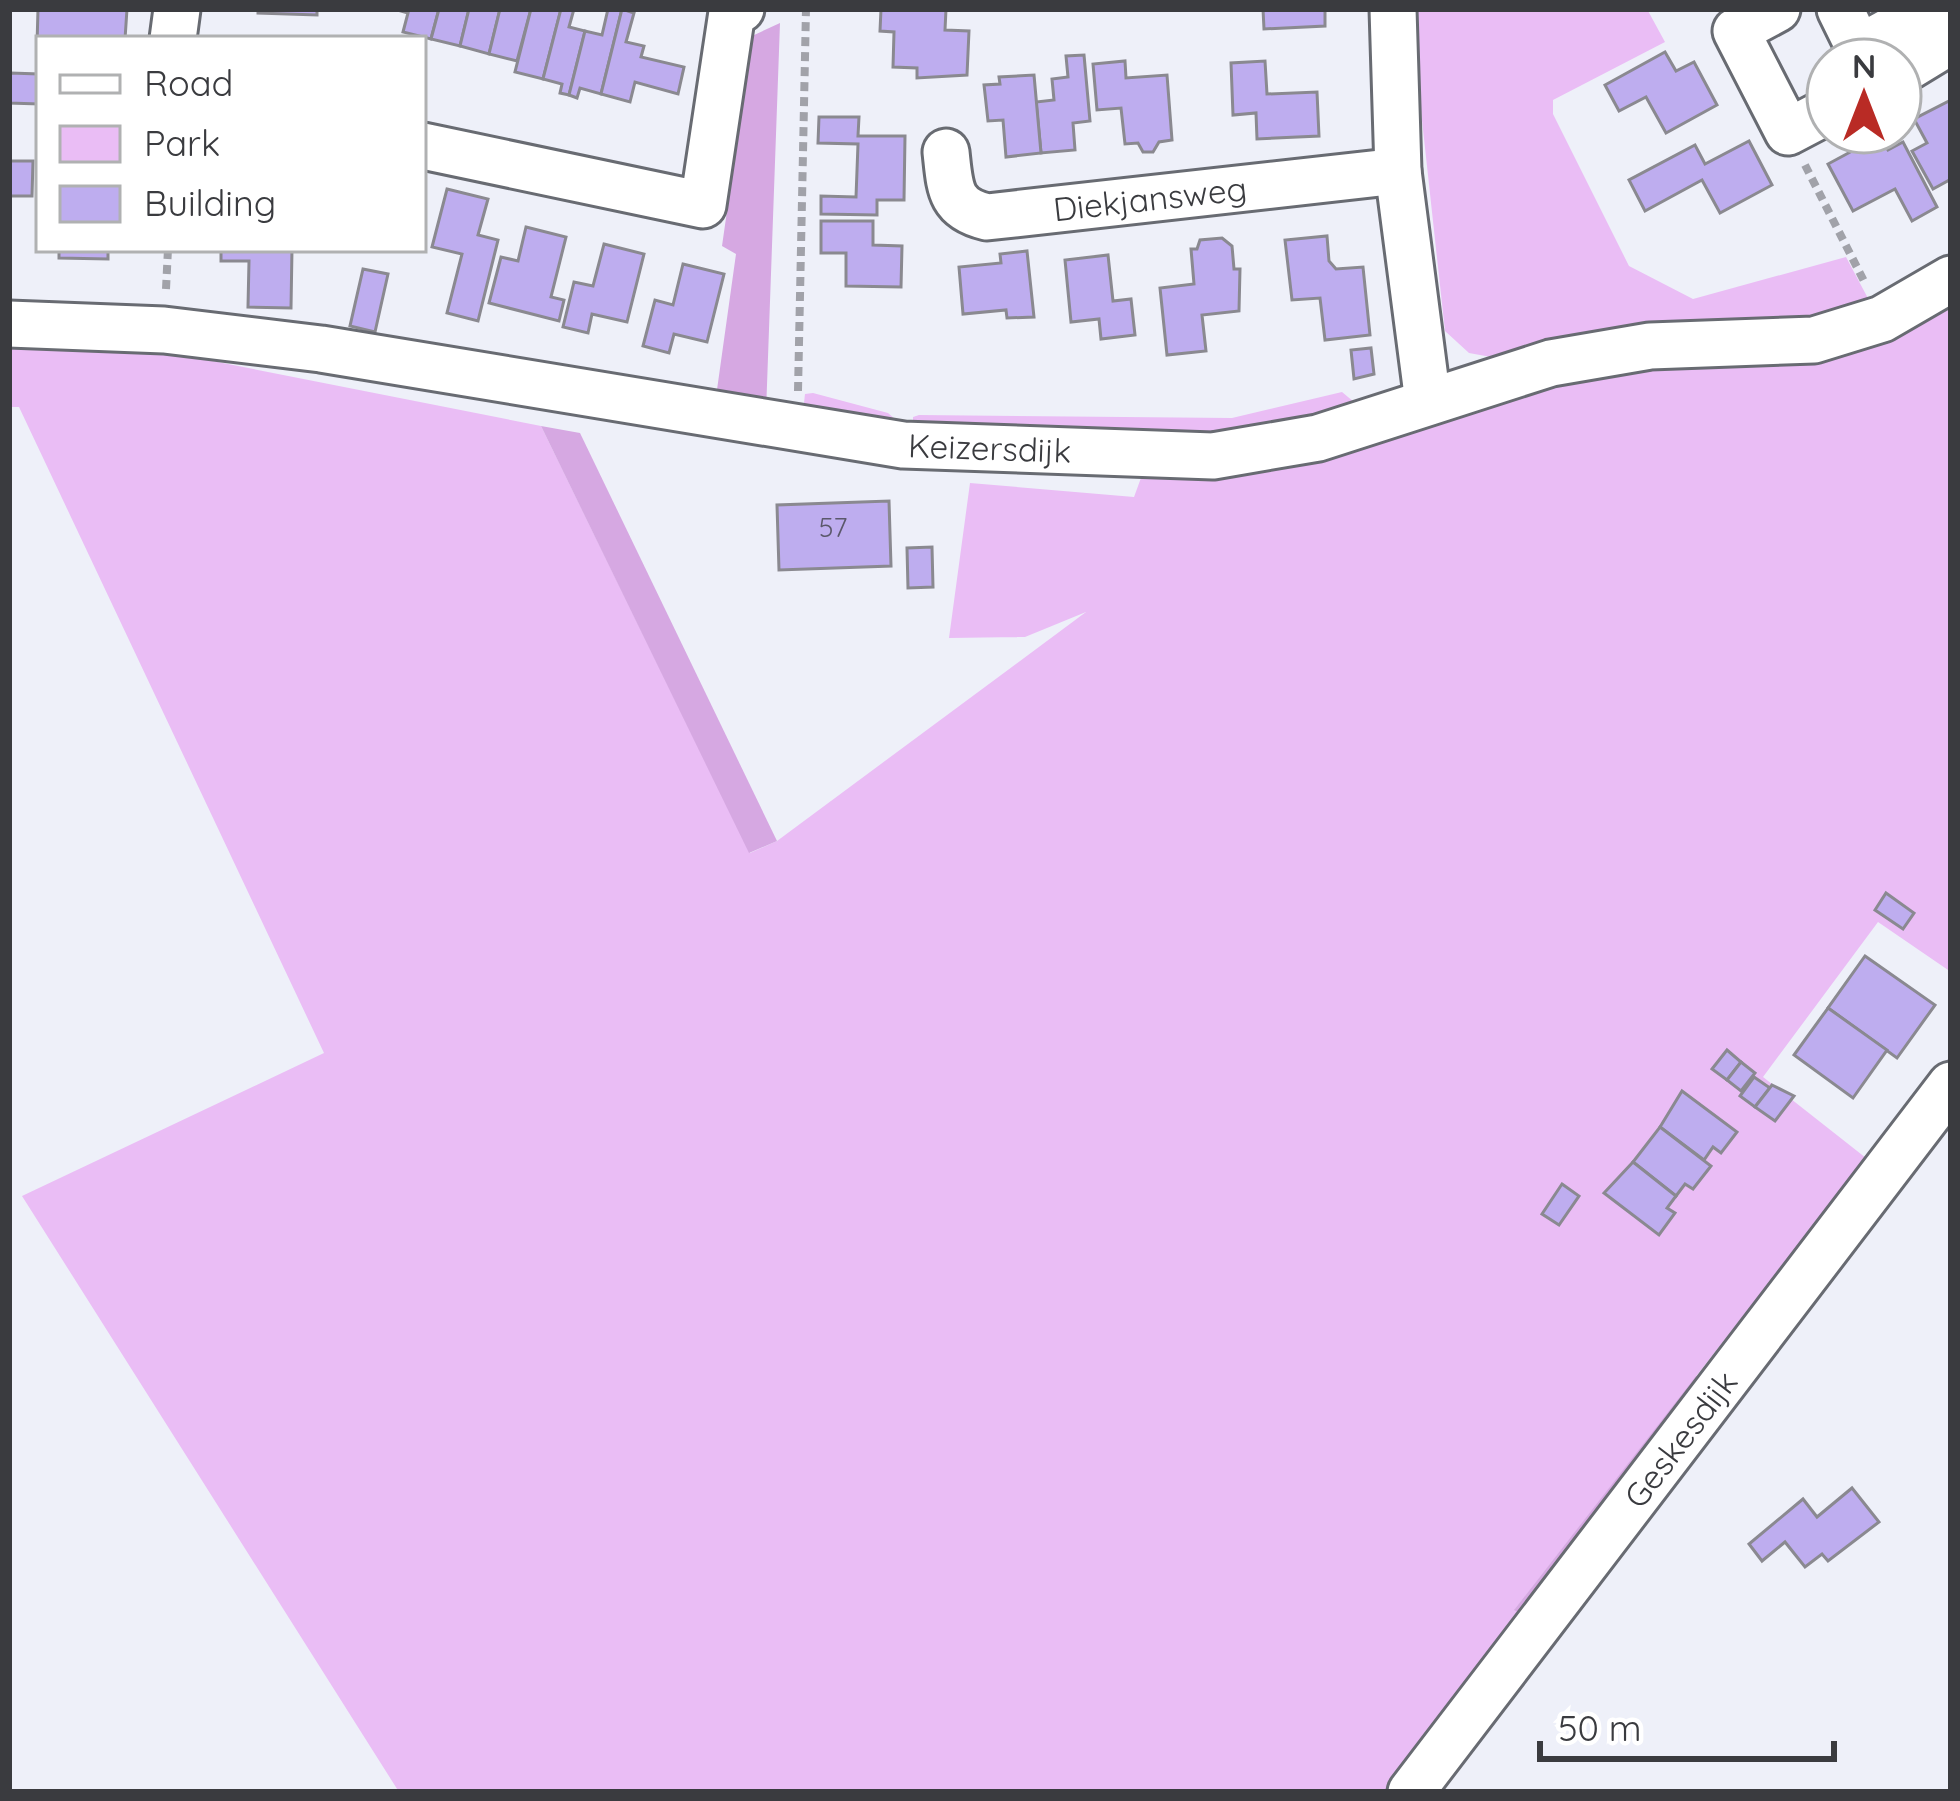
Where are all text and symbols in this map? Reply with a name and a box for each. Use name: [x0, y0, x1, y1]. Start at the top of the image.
legend: [36, 36, 426, 252]
north arrow: [1804, 36, 1924, 156]
text: N: [1852, 45, 1876, 86]
text: Road: [144, 60, 233, 105]
text: Park: [144, 120, 220, 165]
street label: Diekjansweg: [1051, 167, 1249, 229]
text: Building: [144, 180, 276, 225]
street label: Keizersdijk: [908, 424, 1072, 471]
house number: 57: [819, 510, 847, 544]
street label: Geskesdijk: [1615, 1362, 1746, 1516]
scale bar: [1540, 1687, 1834, 1761]
text: 50 m: [1558, 1705, 1642, 1750]

